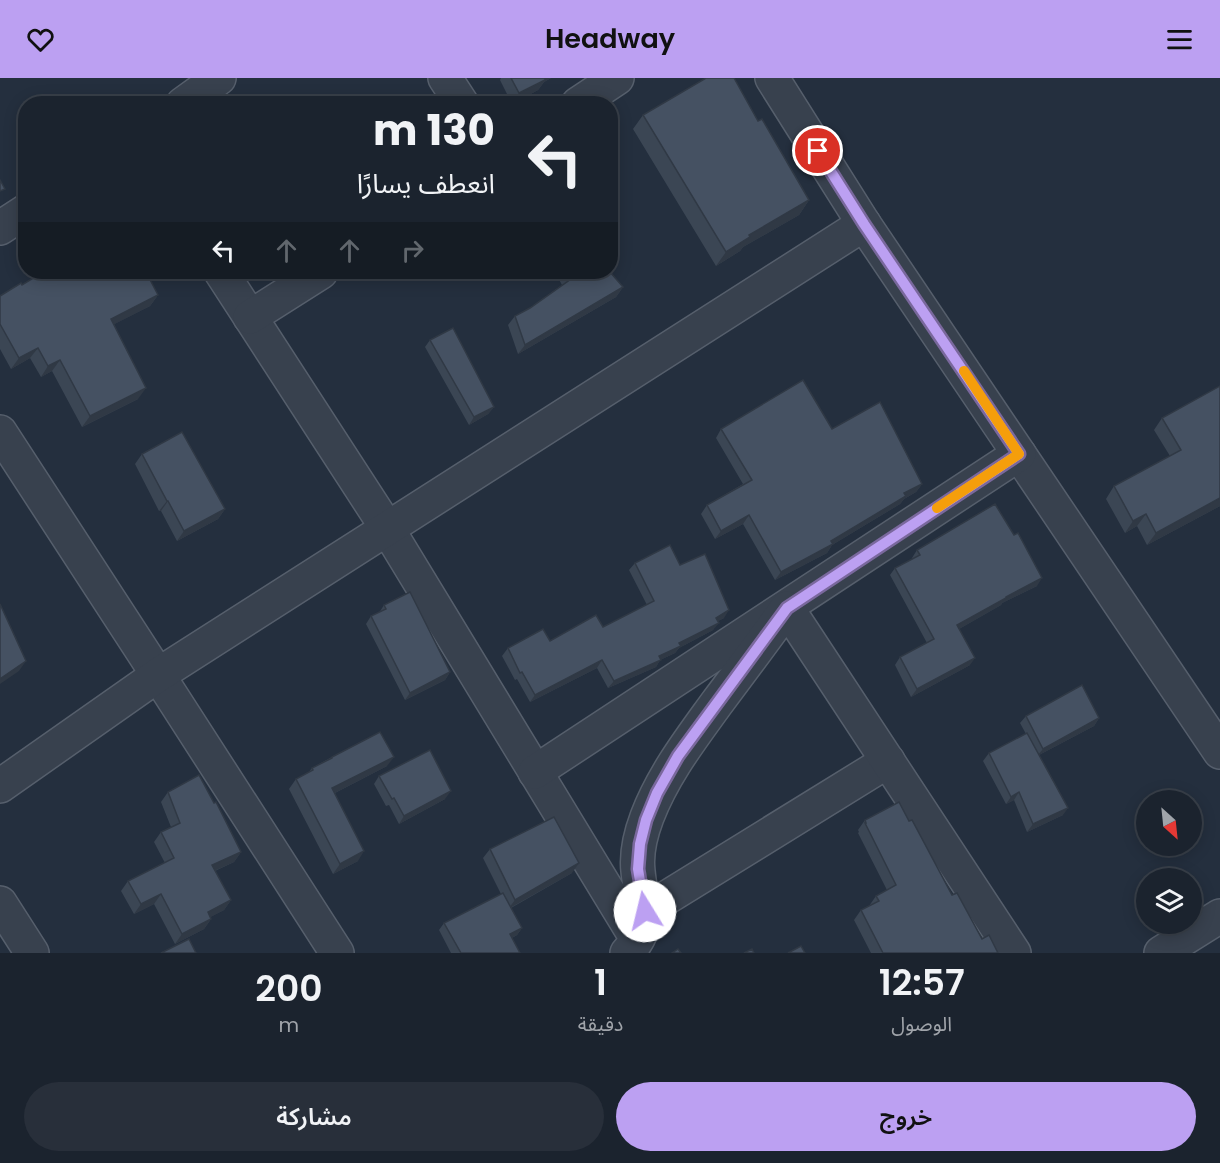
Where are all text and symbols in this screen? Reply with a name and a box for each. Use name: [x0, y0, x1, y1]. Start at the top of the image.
text: Headway: [545, 20, 675, 57]
icon: heart: [24, 23, 57, 56]
icon: menu: [1163, 23, 1196, 56]
text: 130 m: [373, 101, 495, 160]
icon: left: [516, 120, 594, 198]
pin: [792, 125, 843, 176]
icon: arrive: [801, 134, 834, 167]
text: انعطف يسارًا: [357, 165, 495, 202]
icon: left: [207, 234, 240, 267]
icon: ahead: [270, 234, 303, 267]
icon: ahead: [333, 234, 366, 267]
icon: right: [396, 234, 429, 267]
north arrow: [1136, 790, 1202, 856]
map controls: [1136, 790, 1202, 934]
button: layers: [1136, 868, 1202, 934]
position arrow: [613, 879, 677, 943]
text: 1: [594, 957, 607, 1008]
text: 12:57: [879, 957, 965, 1008]
text: 200: [255, 963, 323, 1014]
text: دقيقة: [578, 1010, 623, 1038]
text: الوصول: [891, 1010, 952, 1038]
text: m: [279, 1011, 299, 1039]
button: مشاركة: [24, 1082, 604, 1151]
button: خروج: [616, 1082, 1196, 1151]

